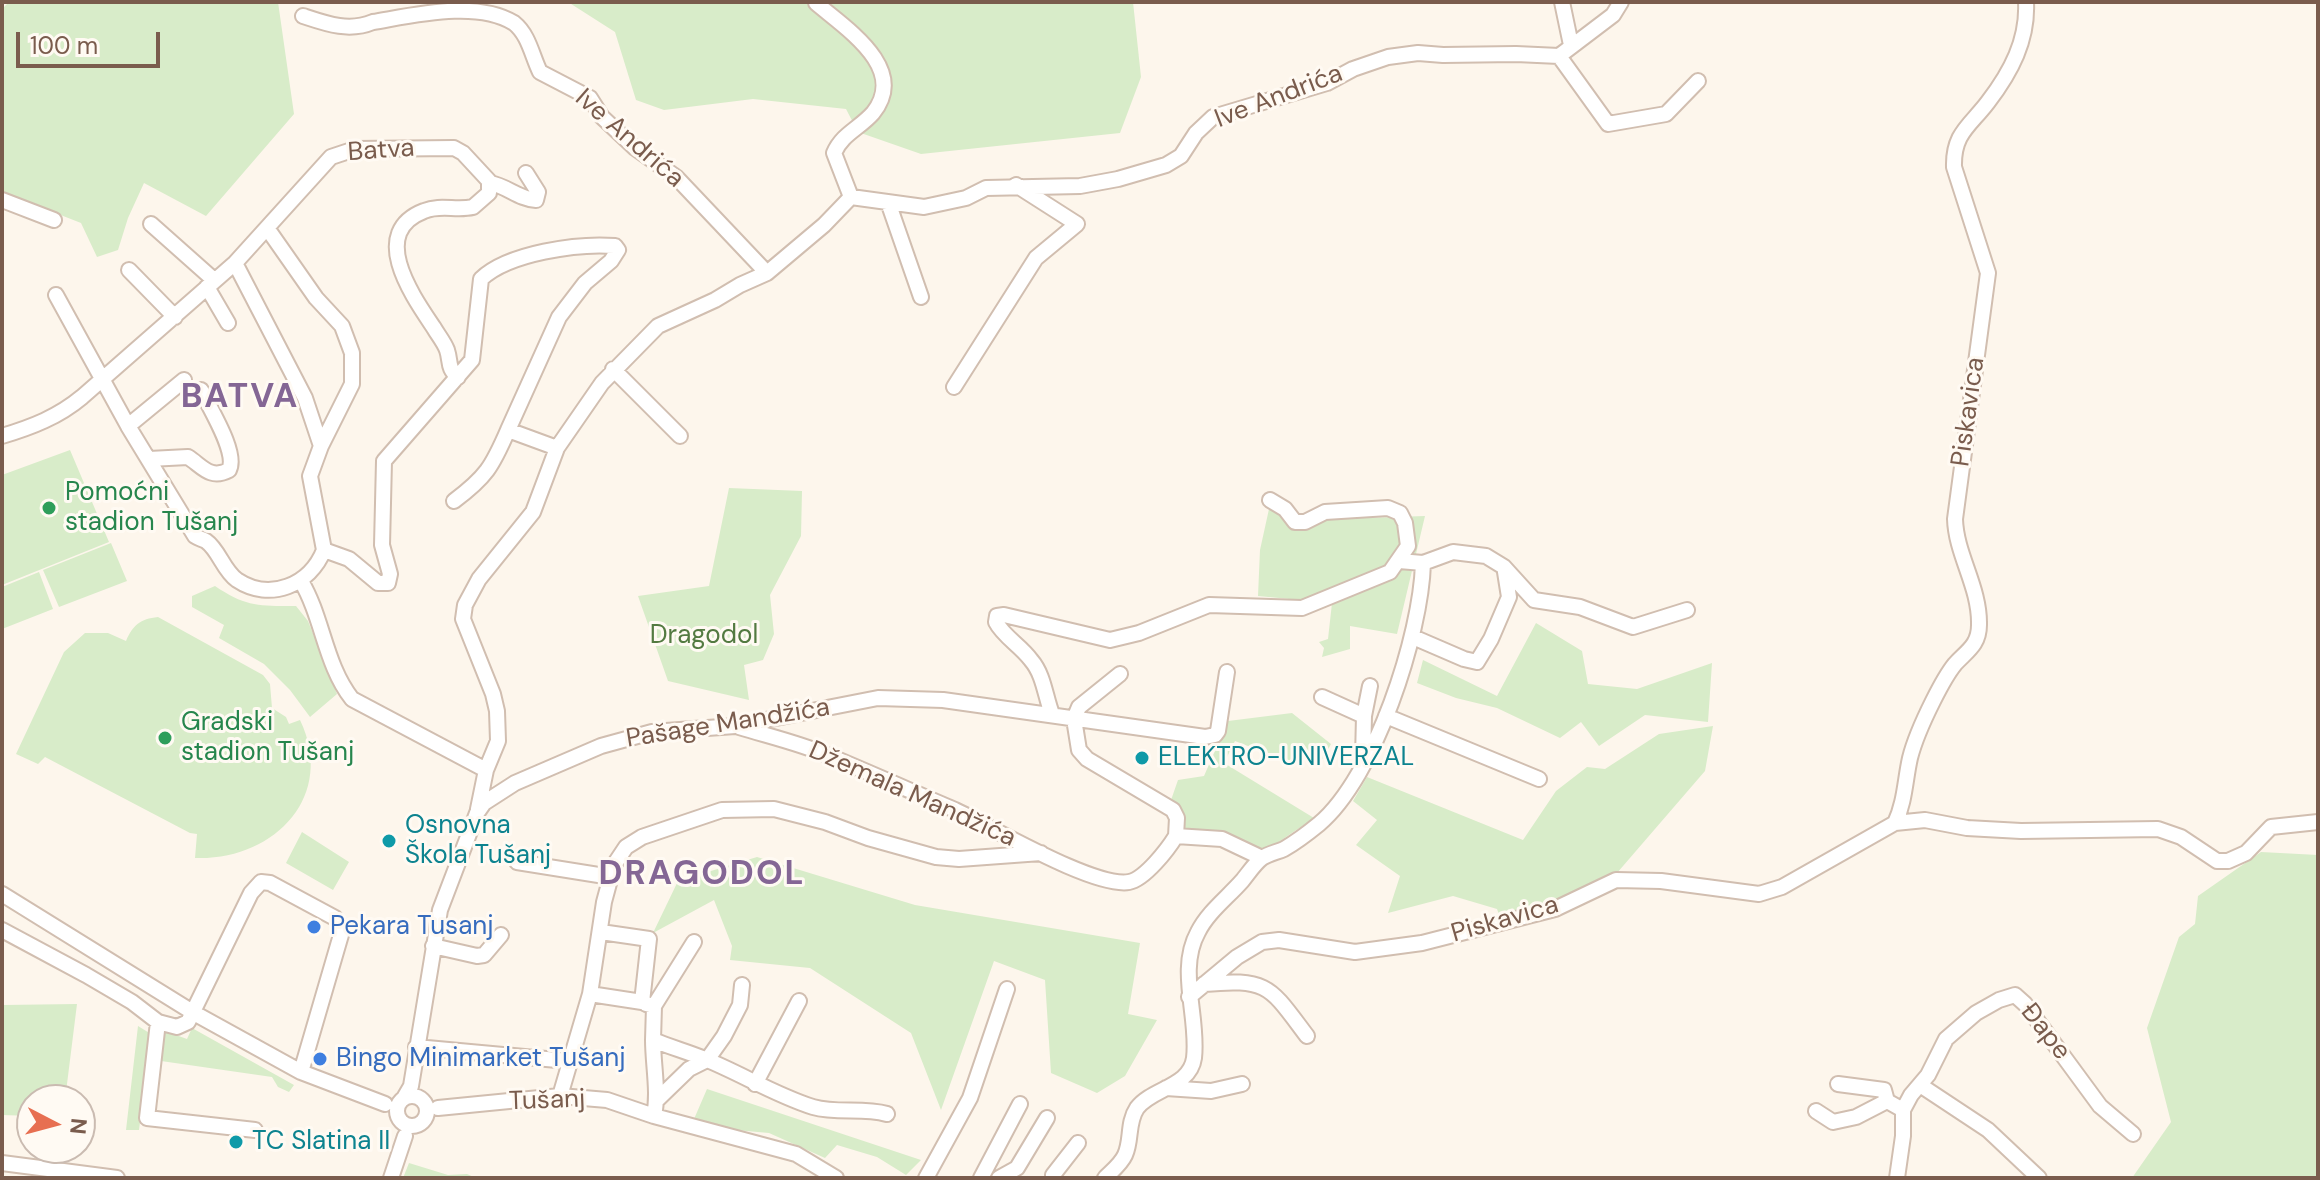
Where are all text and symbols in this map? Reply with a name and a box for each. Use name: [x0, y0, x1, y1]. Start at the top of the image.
scale bar: [20, 16, 164, 66]
text: 100 m: [30, 30, 98, 61]
street label: Ive Andrića: [1211, 58, 1347, 136]
street label: Ive Andrića: [568, 83, 690, 195]
street label: Batva: [347, 133, 415, 169]
street label: Piskavica: [1946, 355, 1992, 469]
district label: BATVA: [181, 378, 299, 418]
place label: Pomoćni stadion Tušanj: [65, 477, 238, 538]
marker: Pomoćni stadion Tušanj: [40, 499, 58, 517]
park label: Dragodol: [650, 620, 758, 652]
street label: Pašage Mandžića: [624, 692, 832, 756]
place label: Gradski stadion Tušanj: [181, 707, 354, 768]
marker: Gradski stadion Tušanj: [156, 729, 174, 747]
street label: Džemala Mandžića: [804, 735, 1020, 855]
place label: ELEKTRO-UNIVERZAL: [1158, 742, 1414, 774]
marker: ELEKTRO-UNIVERZAL: [1133, 749, 1151, 767]
place label: Osnovna Škola Tušanj: [405, 810, 551, 872]
marker: Osnovna Škola Tušanj: [380, 832, 398, 850]
district label: DRAGODOL: [598, 855, 806, 895]
street label: Piskavica: [1448, 890, 1562, 950]
place label: Pekara Tusanj: [330, 911, 494, 943]
marker: Pekara Tusanj: [305, 918, 323, 936]
street label: Đape: [2013, 997, 2077, 1067]
place label: Bingo Minimarket Tušanj: [336, 1043, 626, 1075]
marker: Bingo Minimarket Tušanj: [311, 1050, 329, 1068]
north arrow: [16, 1084, 96, 1164]
street label: Tušanj: [508, 1084, 586, 1118]
text: N: [63, 1117, 94, 1136]
place label: TC Slatina II: [252, 1126, 390, 1158]
marker: TC Slatina II: [227, 1133, 245, 1151]

